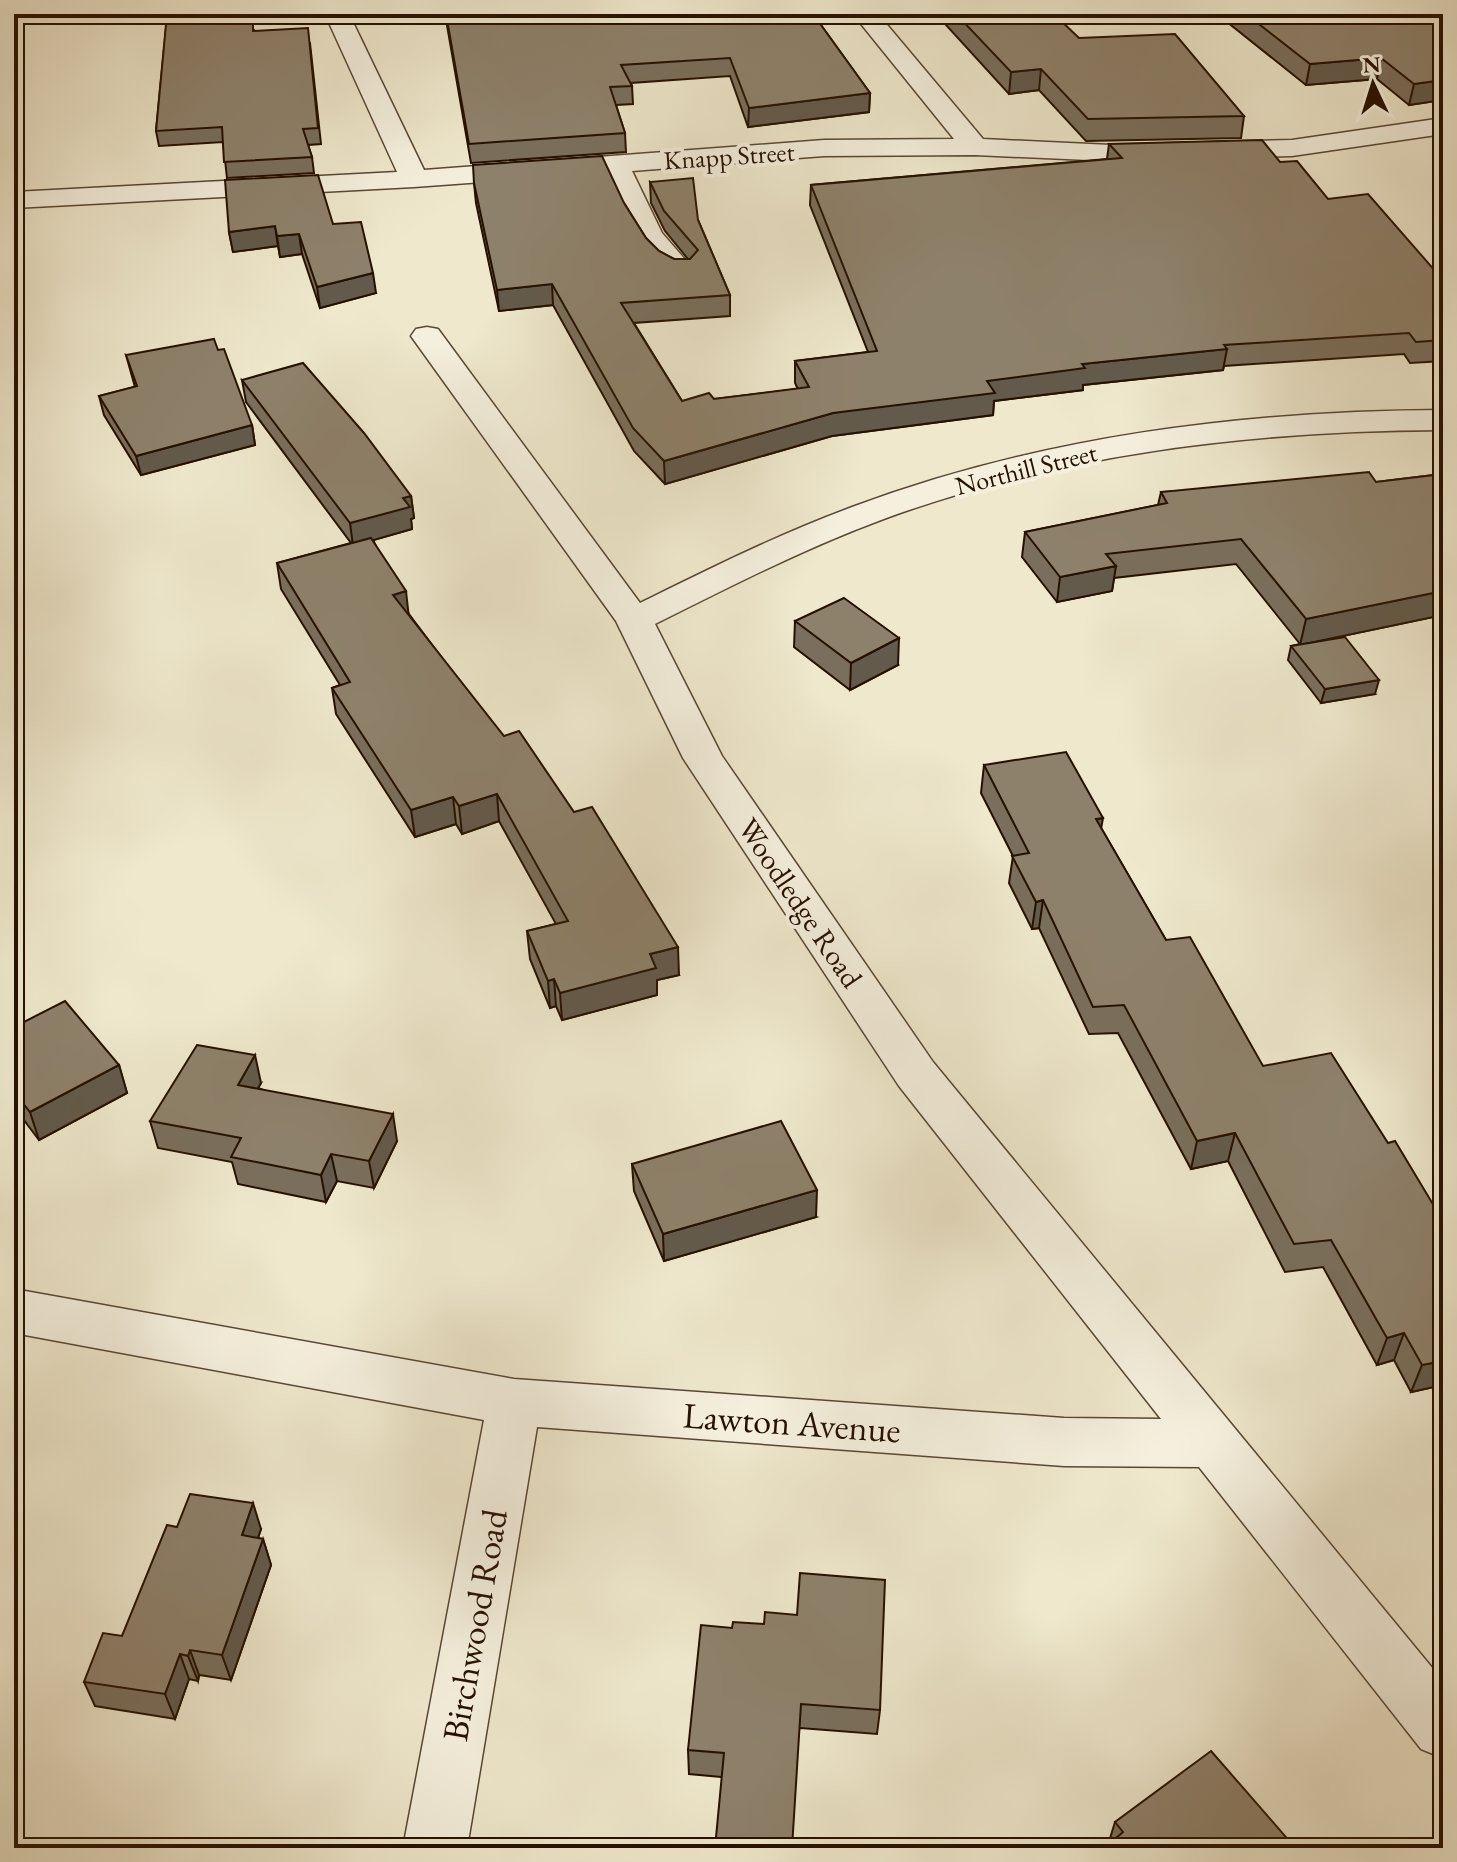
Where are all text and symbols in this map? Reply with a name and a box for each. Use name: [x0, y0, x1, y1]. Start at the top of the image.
north arrow: [1333, 44, 1413, 124]
text: N: [1362, 49, 1382, 80]
street label: Knapp Street: [662, 134, 796, 178]
street label: Northill Street: [952, 435, 1100, 503]
street label: Woodledge Road: [729, 810, 872, 996]
street label: Lawton Avenue: [682, 1391, 902, 1454]
street label: Birchwood Road: [431, 1505, 518, 1745]

